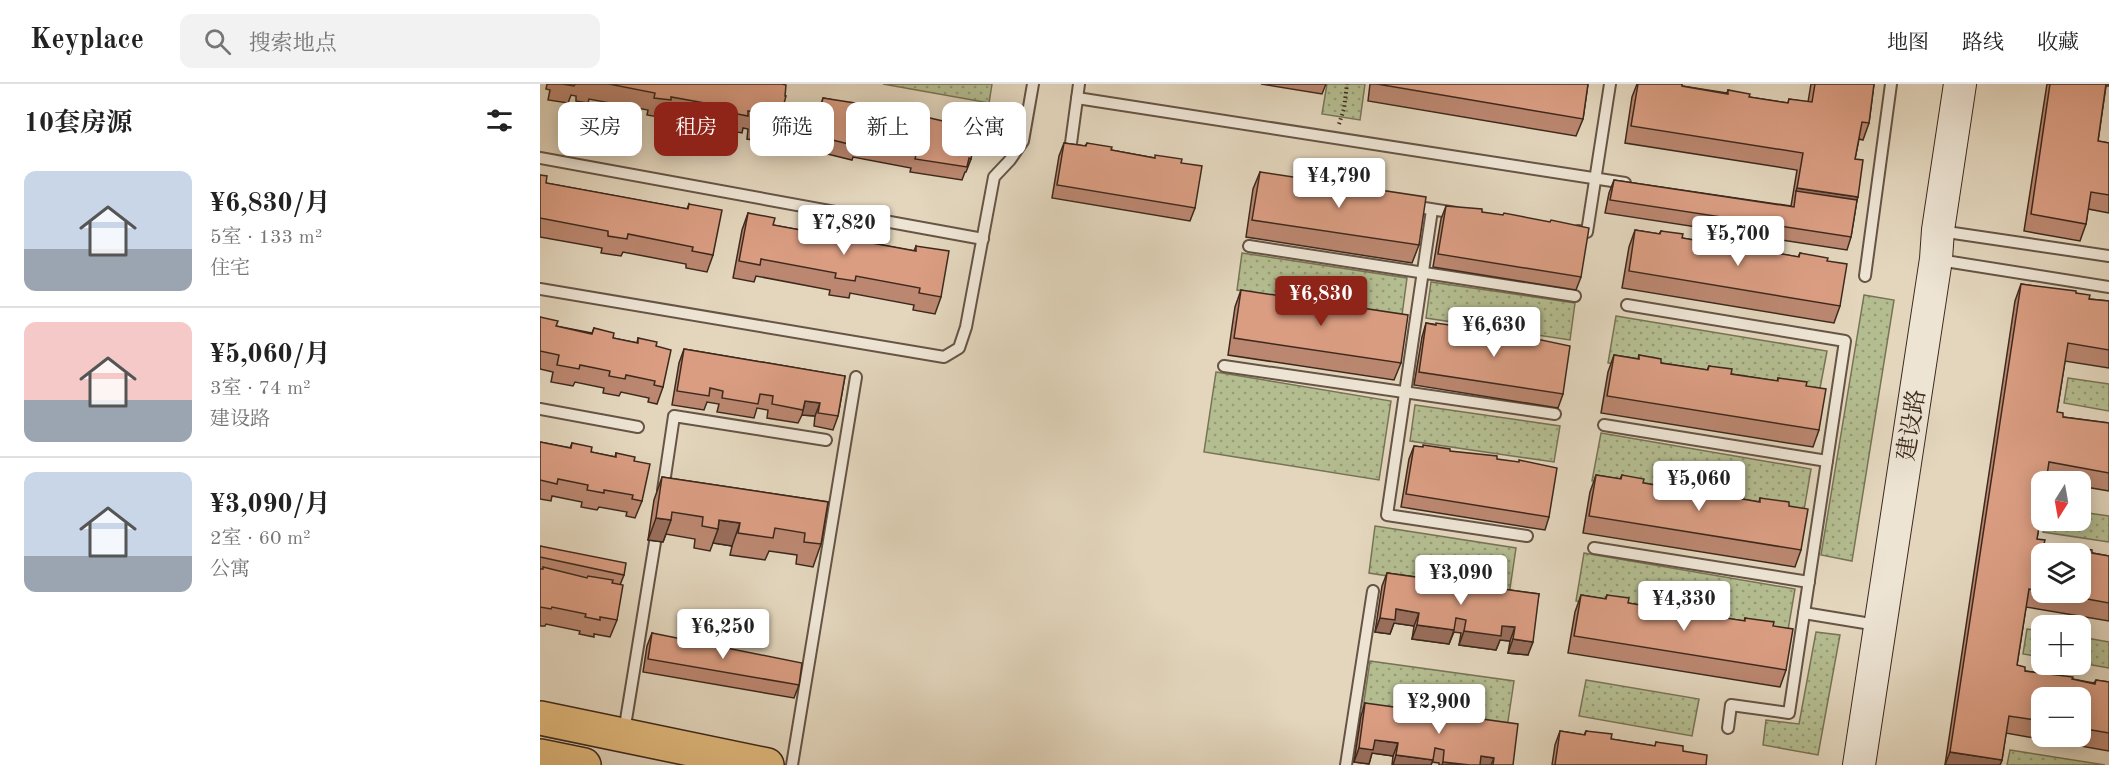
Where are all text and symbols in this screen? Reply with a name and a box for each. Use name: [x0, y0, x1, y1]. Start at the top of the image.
search box: [180, 14, 600, 68]
icon: search: [201, 25, 234, 58]
text: Keyplace: [30, 27, 144, 55]
text: 搜索地点: [249, 33, 337, 55]
text: 地图: [1887, 33, 1929, 54]
text: 路线: [1962, 33, 2004, 54]
text: 收藏: [2037, 33, 2079, 54]
chip: 买房: [558, 102, 642, 156]
chip: 租房: [654, 102, 738, 156]
chip: 筛选: [750, 102, 834, 156]
chip: 新上: [846, 102, 930, 156]
chip: 公寓: [942, 102, 1026, 156]
icon: filters: [483, 104, 516, 137]
text: 10套房源: [24, 111, 132, 137]
pin: ¥4,790: [1290, 158, 1388, 209]
text: ¥4,790: [1307, 167, 1371, 187]
text: ¥6,830/月: [210, 191, 330, 217]
icon: home: [72, 195, 144, 267]
pin: ¥7,820: [795, 205, 893, 256]
text: ¥7,820: [812, 214, 876, 234]
pin: ¥5,700: [1689, 216, 1787, 267]
text: ¥5,700: [1706, 225, 1770, 245]
text: 5室 · 133 m²: [210, 228, 322, 248]
text: 住宅: [210, 259, 250, 279]
pin: ¥6,830: [1272, 276, 1370, 327]
text: ¥6,830: [1289, 285, 1353, 305]
pin: ¥6,630: [1445, 307, 1543, 358]
text: ¥6,630: [1462, 316, 1526, 336]
text: ¥5,060/月: [210, 342, 330, 368]
icon: home: [72, 346, 144, 418]
text: 3室 · 74 m²: [210, 379, 311, 399]
street label: 建设路: [1893, 387, 1930, 463]
text: 建设路: [210, 410, 270, 430]
pin: ¥5,060: [1650, 461, 1748, 512]
text: ¥5,060: [1667, 470, 1731, 490]
north arrow: [2031, 471, 2091, 531]
map controls: [2031, 471, 2091, 747]
text: ¥3,090/月: [210, 492, 330, 518]
icon: home: [72, 496, 144, 568]
text: 2室 · 60 m²: [210, 529, 311, 549]
button: layers: [2031, 543, 2091, 603]
pin: ¥3,090: [1412, 555, 1510, 606]
text: 公寓: [210, 560, 250, 580]
text: ¥3,090: [1429, 564, 1493, 584]
pin: ¥4,330: [1635, 581, 1733, 632]
text: ¥4,330: [1652, 590, 1716, 610]
pin: ¥6,250: [674, 609, 772, 660]
button: +: [2031, 615, 2091, 675]
text: ¥6,250: [691, 618, 755, 638]
pin: ¥2,900: [1390, 684, 1488, 735]
button: −: [2031, 687, 2091, 747]
text: ¥2,900: [1407, 693, 1471, 713]

